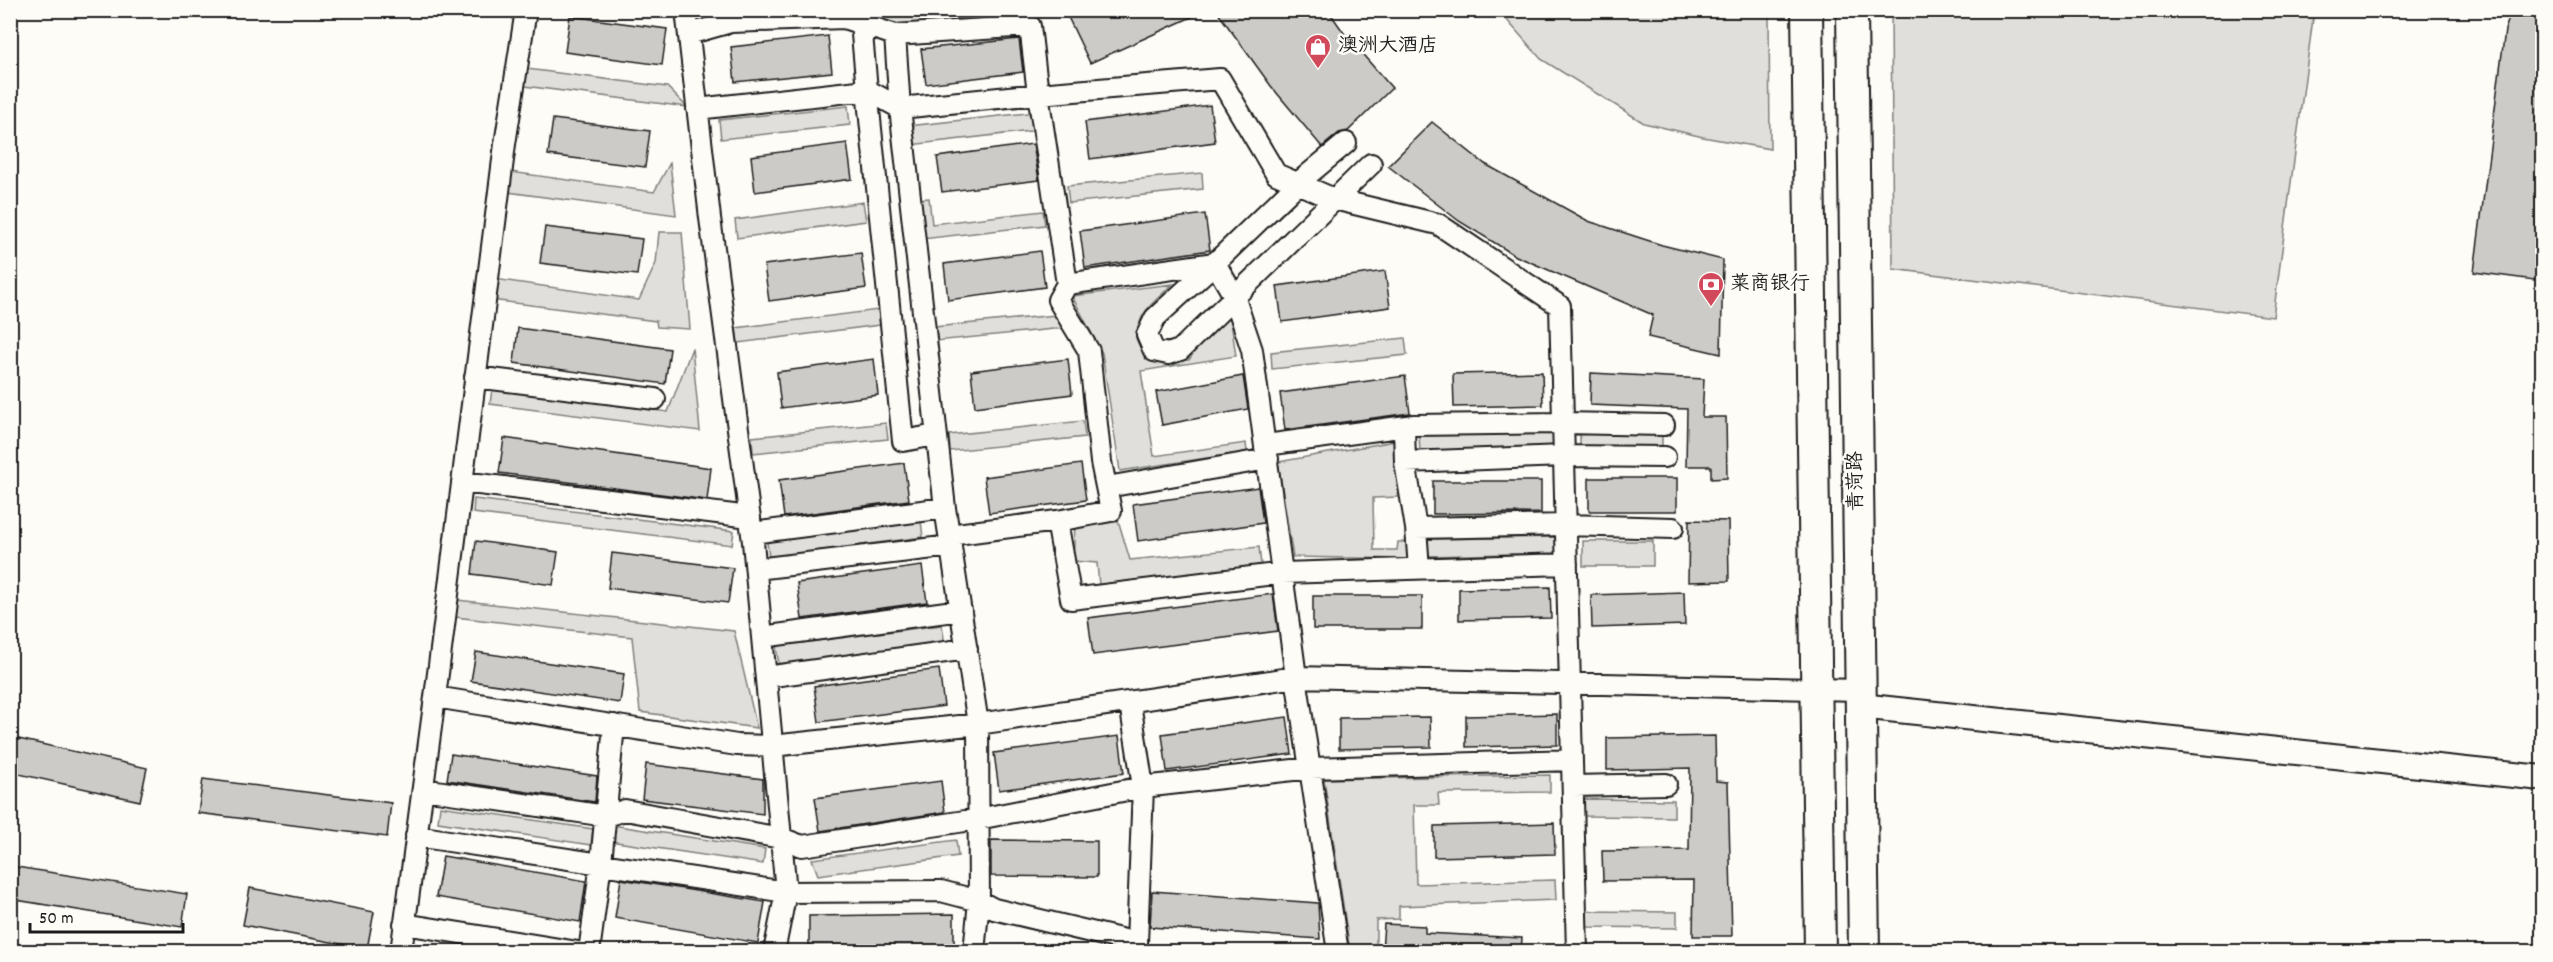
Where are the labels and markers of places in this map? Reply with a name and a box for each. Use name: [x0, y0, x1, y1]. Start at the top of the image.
shop icon: 澳洲大酒店: [1303, 32, 1333, 70]
place label: 澳洲大酒店: [1338, 33, 1438, 61]
bank icon: 莱商银行: [1696, 270, 1726, 308]
place label: 莱商银行: [1730, 271, 1810, 299]

